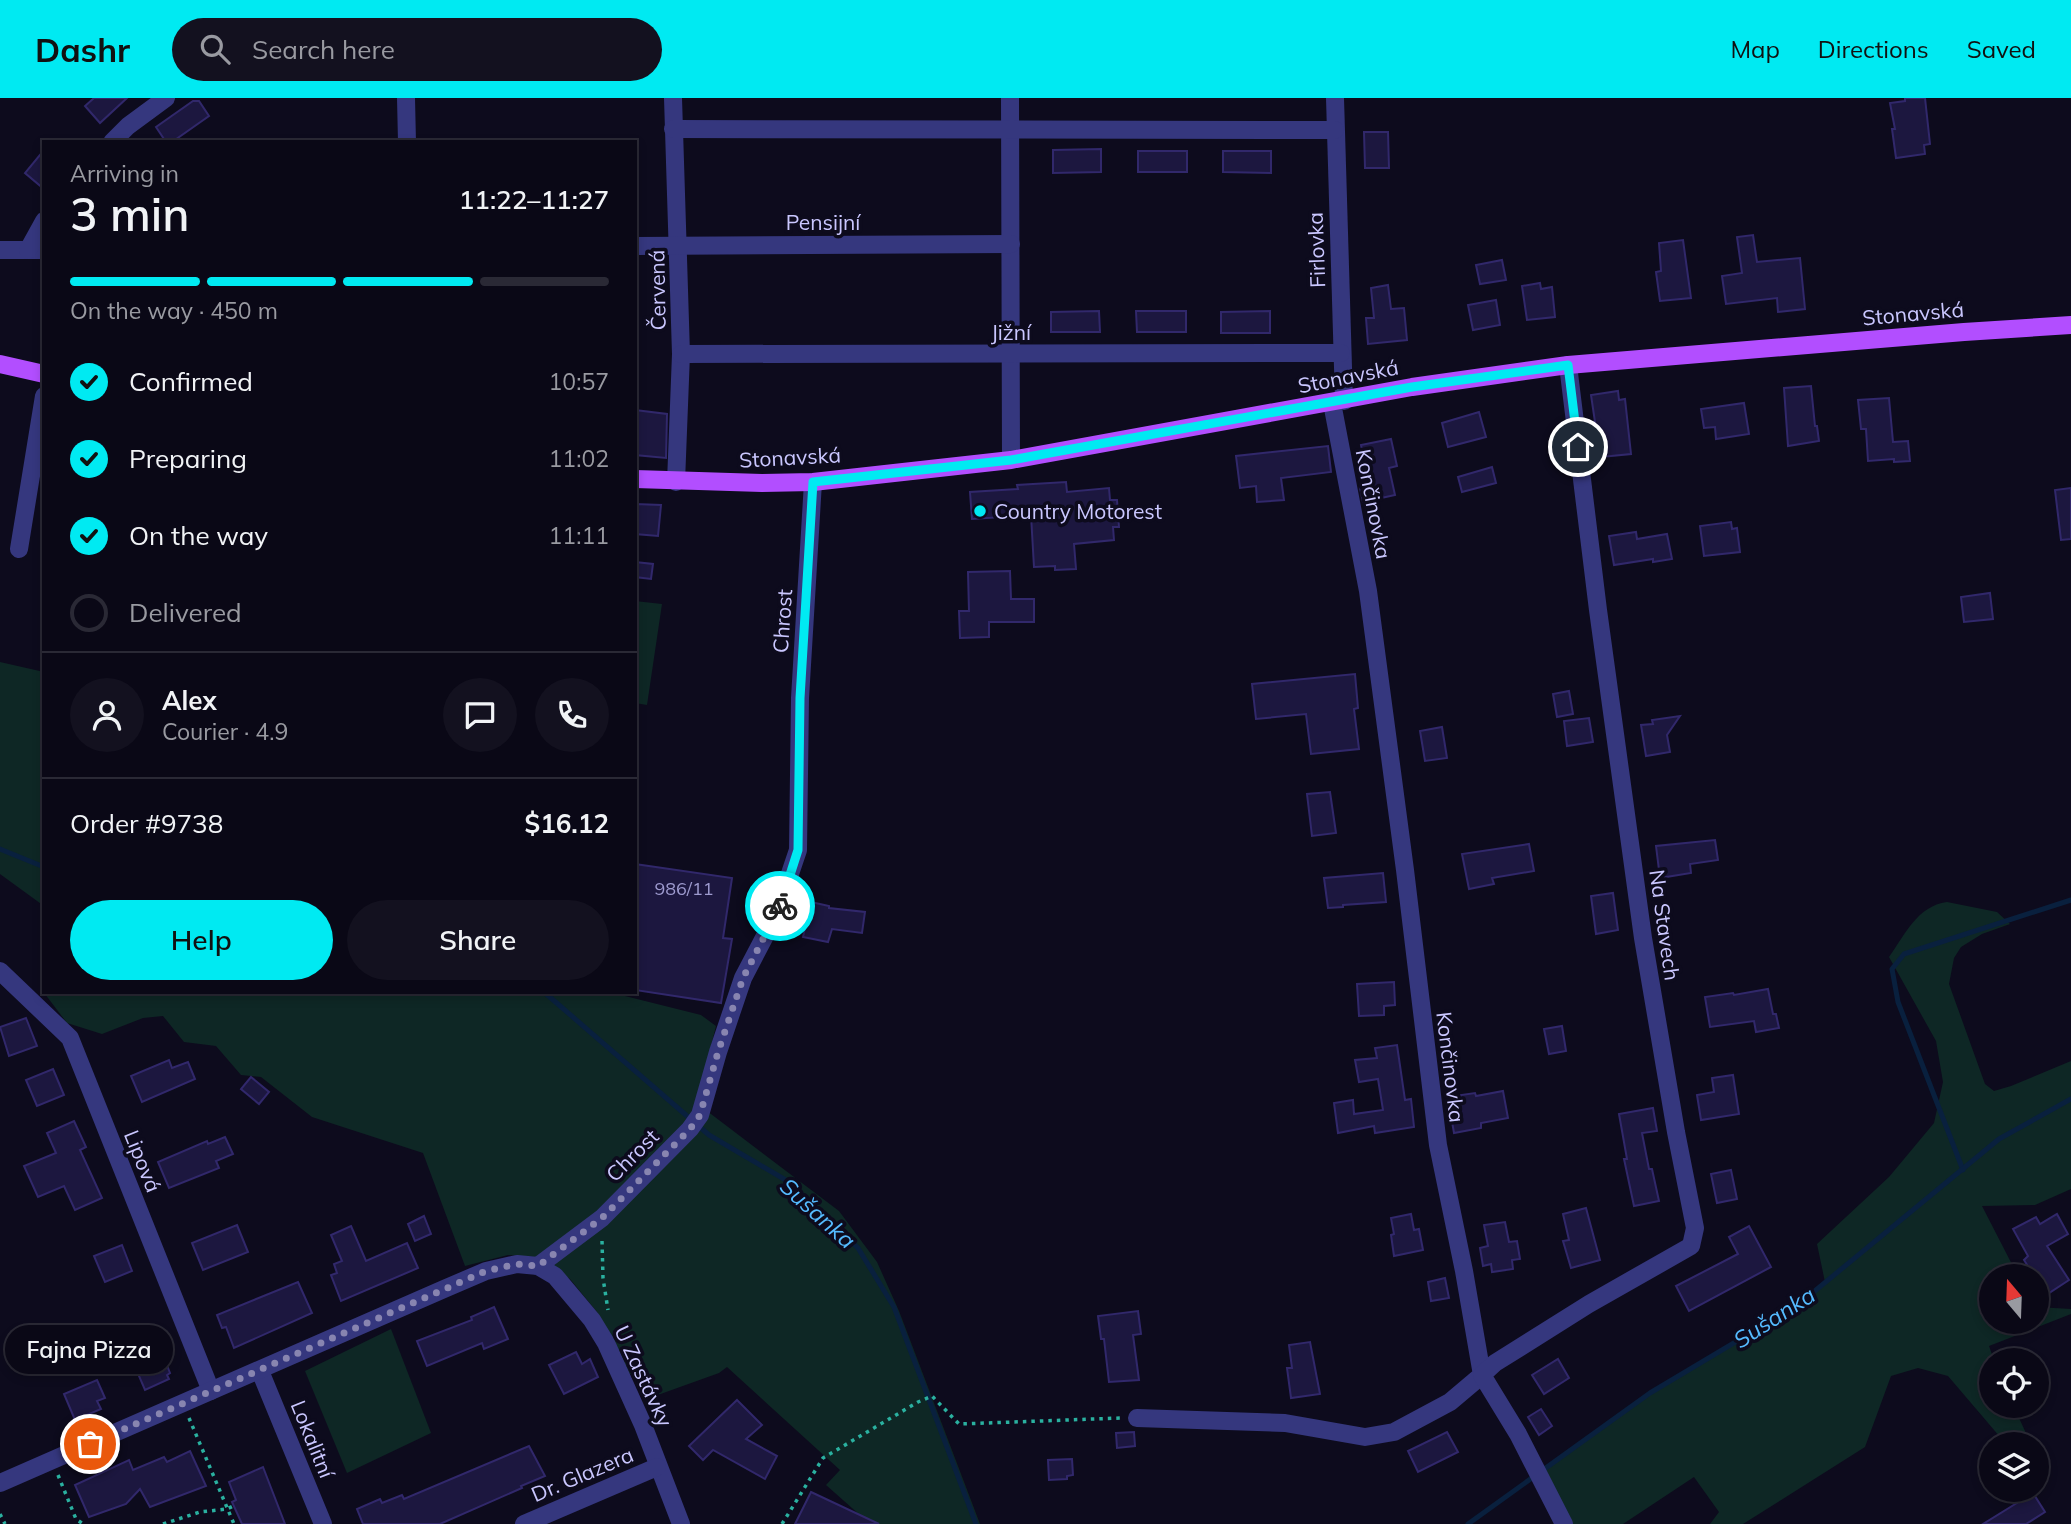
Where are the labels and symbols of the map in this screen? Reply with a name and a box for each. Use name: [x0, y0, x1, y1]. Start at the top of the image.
street label: Pensijní: [786, 209, 861, 235]
street label: Firlovka: [1302, 212, 1330, 288]
street label: Červená: [643, 249, 671, 331]
street label: Stonavská: [1861, 296, 1965, 330]
street label: Jižní: [991, 319, 1032, 345]
street label: Stonavská: [1296, 354, 1400, 398]
pin: [1548, 417, 1608, 477]
street label: Stonavská: [738, 441, 842, 473]
street label: Končinovka: [1351, 447, 1397, 561]
place label: Country Motorest: [994, 498, 1162, 524]
marker: Country Motorest: [972, 503, 988, 519]
street label: Chrost: [767, 588, 797, 654]
street label: Na Stavech: [1644, 868, 1686, 982]
courier: [745, 871, 815, 941]
house number: 986/11: [654, 877, 714, 900]
street label: Končinovka: [1431, 1010, 1471, 1124]
street label: Chrost: [600, 1123, 664, 1187]
street label: Lipová: [119, 1126, 167, 1196]
water label: Sušanka: [774, 1172, 862, 1255]
north arrow: [1979, 1264, 2049, 1334]
water label: Sušanka: [1728, 1280, 1821, 1354]
street label: U Zastávky: [609, 1321, 679, 1431]
callout: Fajna Pizza: [6, 1325, 174, 1374]
street label: Lokalitní: [286, 1396, 341, 1482]
pin: [60, 1414, 120, 1474]
street label: Dr. Glazera: [527, 1441, 637, 1507]

